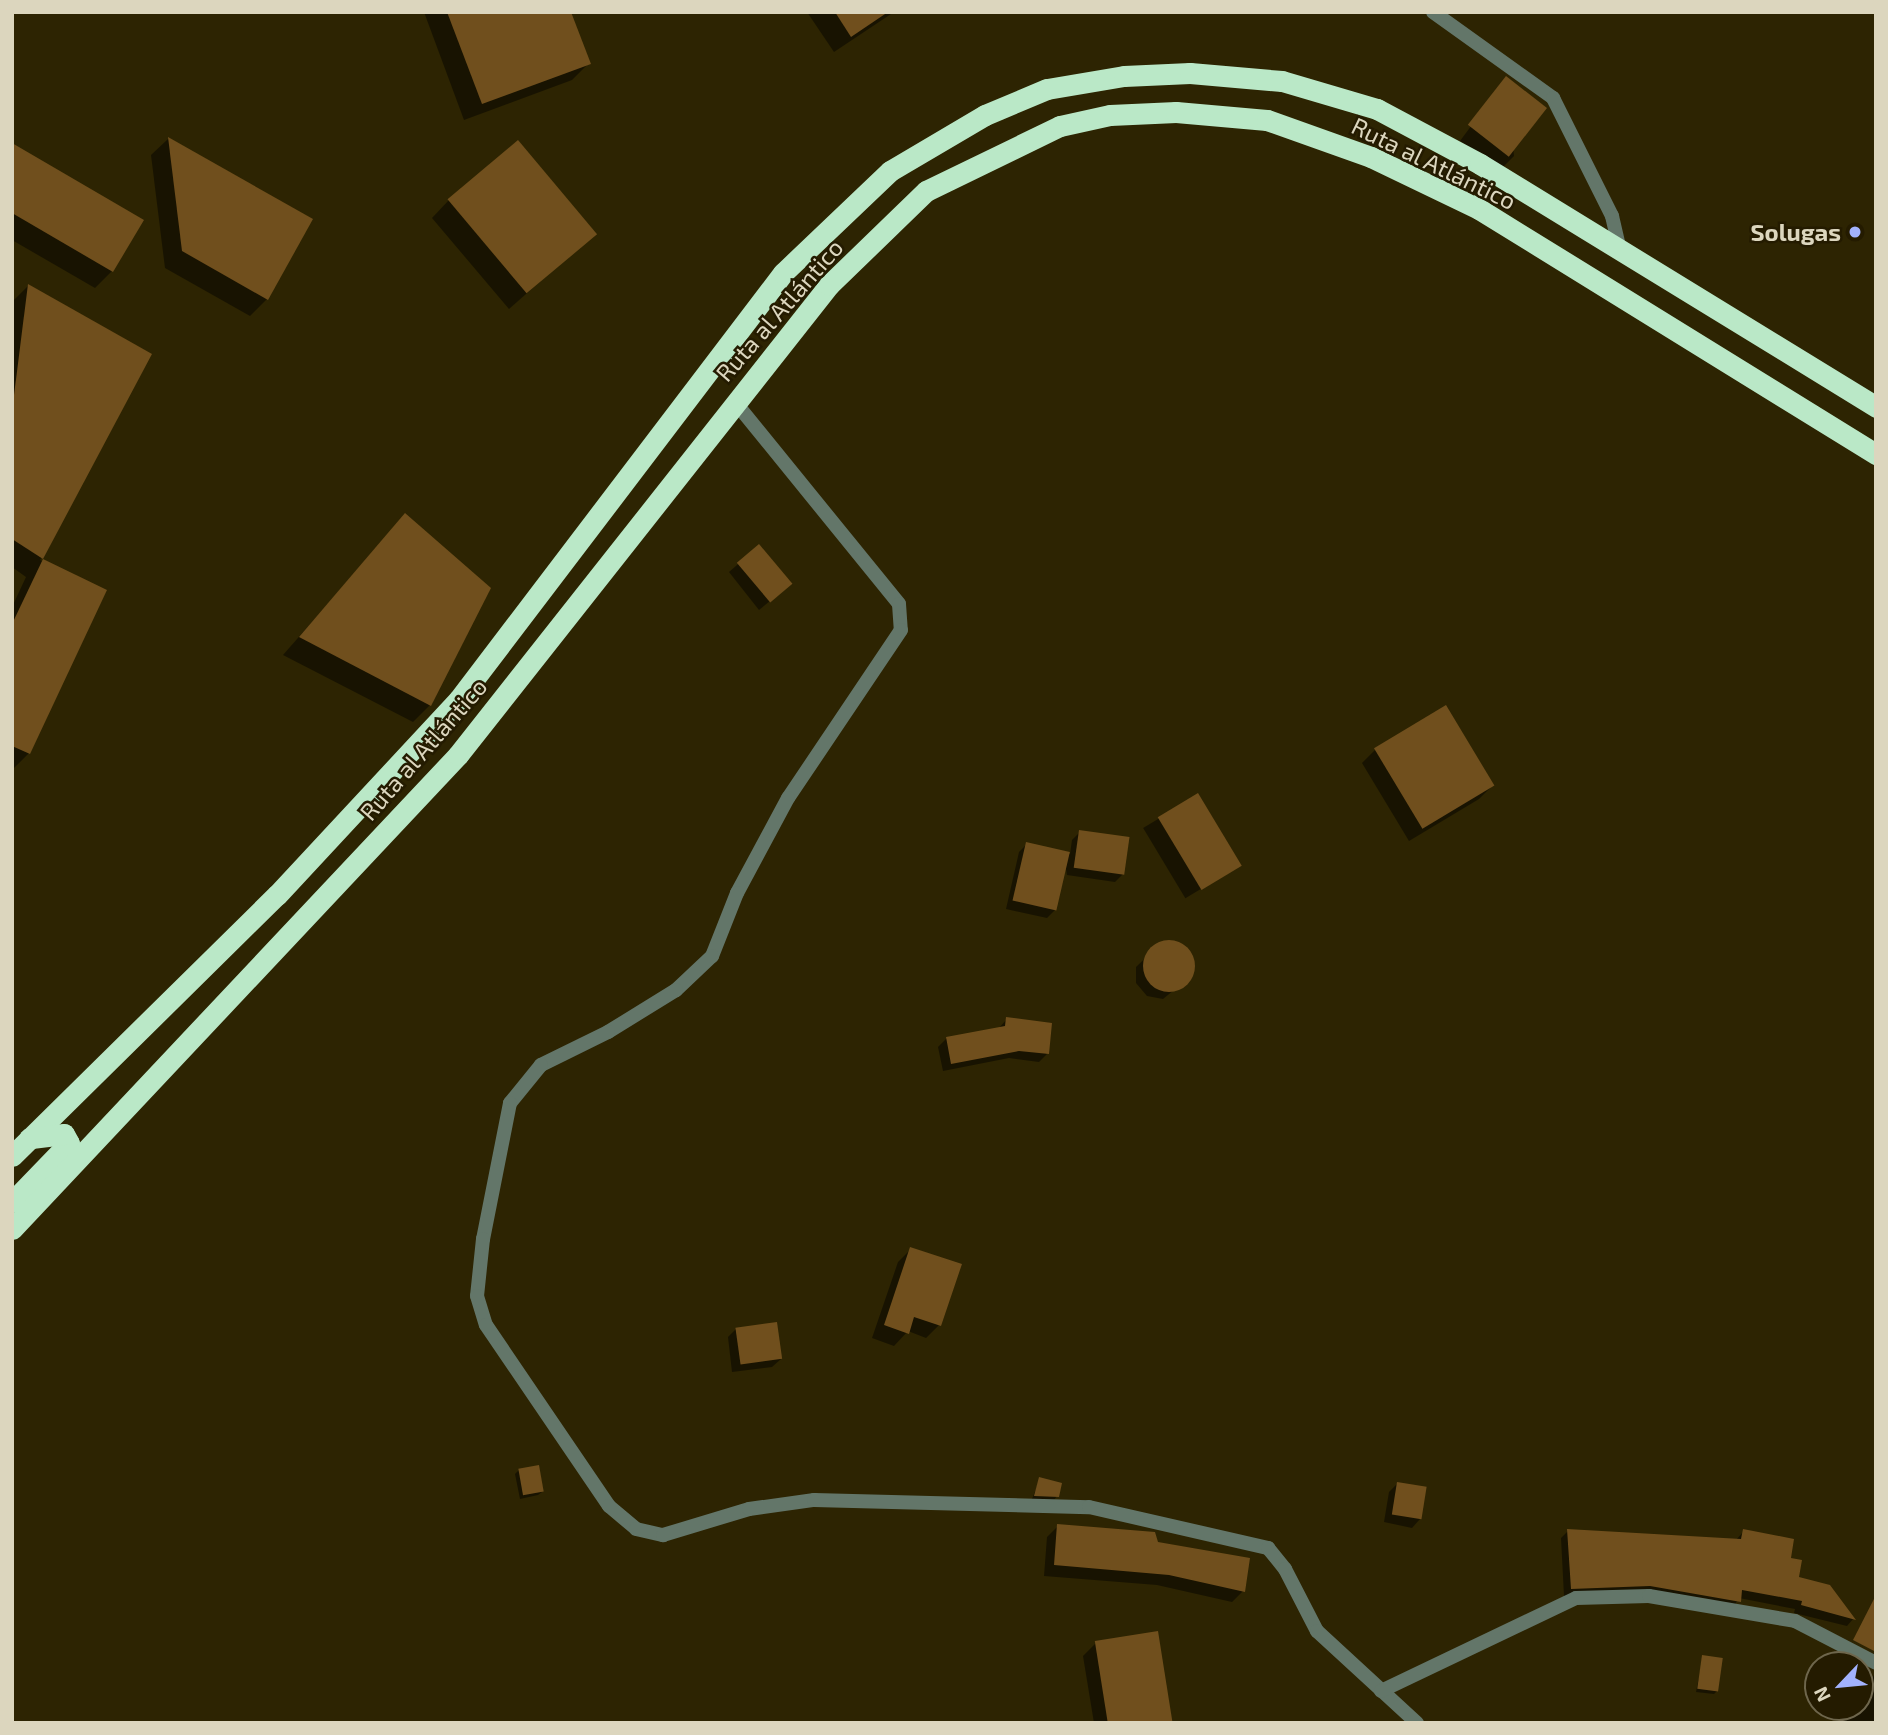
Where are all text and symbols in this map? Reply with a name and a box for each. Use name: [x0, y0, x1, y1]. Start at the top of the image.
street label: Ruta al Atlántico: [1347, 111, 1521, 215]
place label: Solugas: [1750, 218, 1841, 246]
marker: Solugas: [1847, 224, 1863, 240]
street label: Ruta al Atlántico: [709, 233, 849, 387]
street label: Ruta al Atlántico: [353, 672, 493, 826]
north arrow: [1804, 1651, 1874, 1721]
text: N: [1808, 1683, 1835, 1706]

